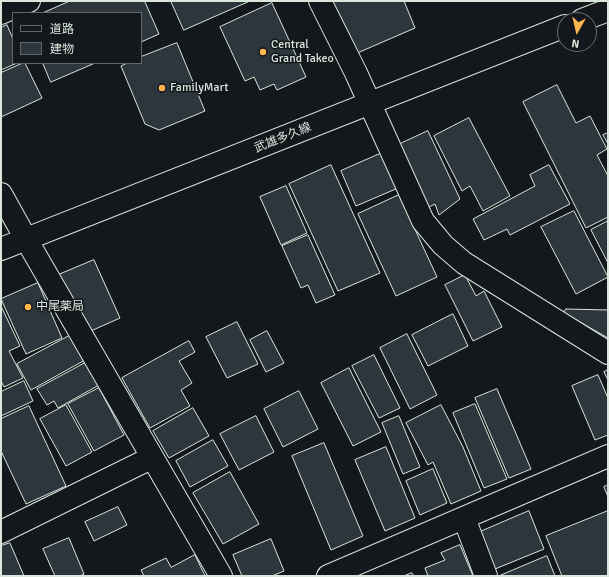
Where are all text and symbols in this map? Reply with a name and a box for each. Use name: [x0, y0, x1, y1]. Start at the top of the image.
legend: [12, 12, 142, 64]
north arrow: [557, 12, 597, 52]
text: 道路: [50, 22, 74, 37]
text: N: [571, 36, 580, 50]
place label: Central Grand Takeo: [271, 38, 334, 66]
text: 建物: [50, 42, 74, 57]
marker: Central Grand Takeo: [258, 47, 268, 57]
place label: FamilyMart: [170, 81, 228, 95]
marker: FamilyMart: [157, 83, 167, 93]
street label: 武雄多久線: [252, 120, 314, 156]
place label: 中尾薬局: [36, 300, 84, 314]
marker: 中尾薬局: [23, 302, 33, 312]

